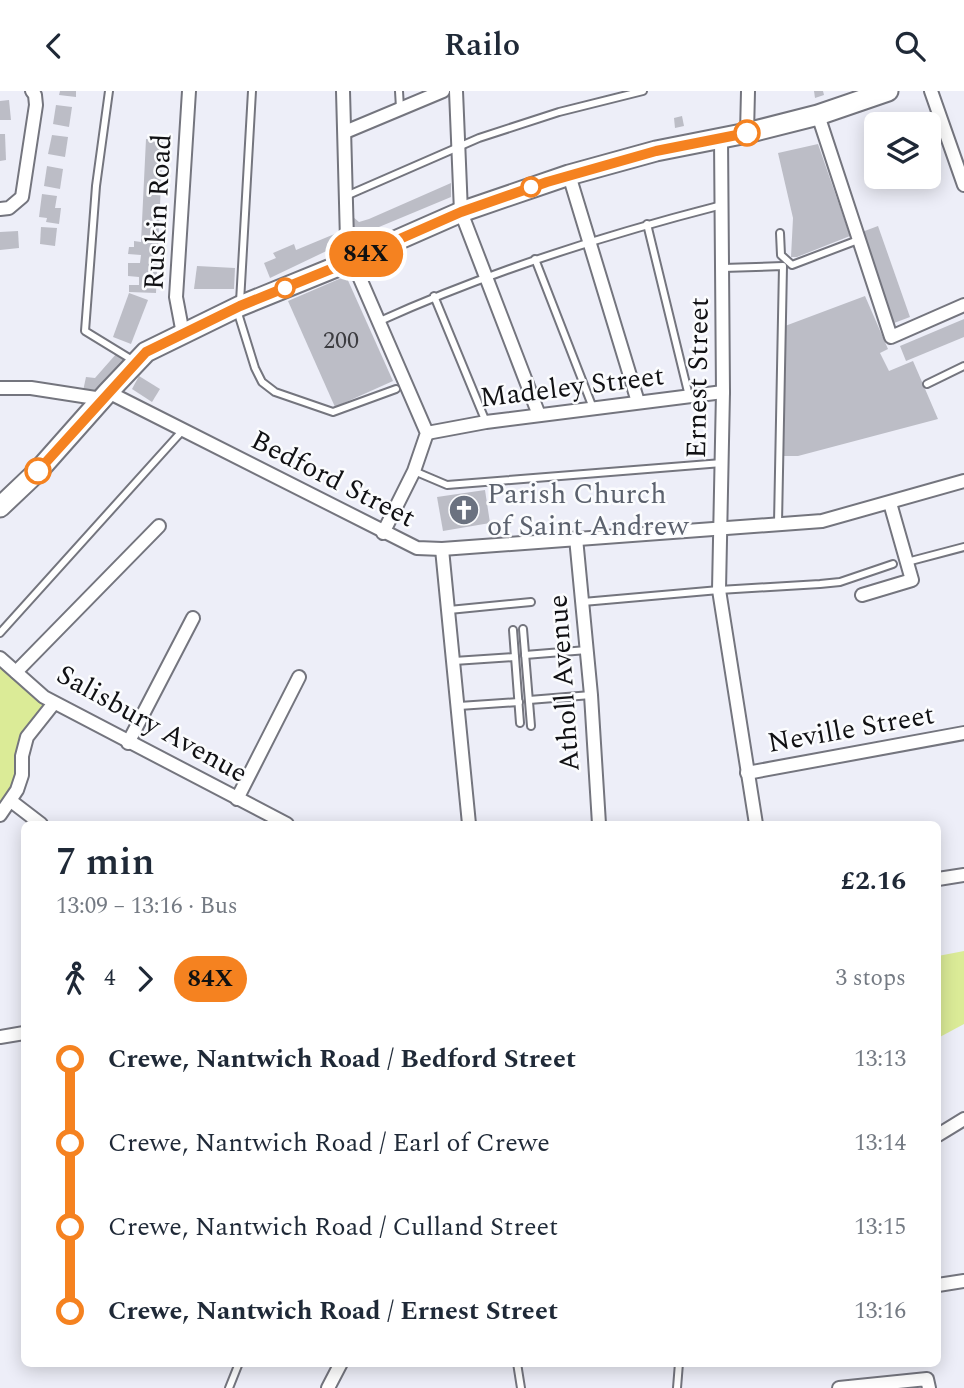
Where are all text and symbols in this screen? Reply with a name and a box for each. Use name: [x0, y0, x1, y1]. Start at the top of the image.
text: Railo: [444, 21, 520, 70]
icon: back: [35, 27, 73, 65]
icon: search: [891, 27, 929, 65]
map controls: [864, 112, 941, 189]
button: layers: [864, 112, 941, 189]
unlabelled marker: [734, 120, 760, 146]
street label: Ruskin Road: [132, 133, 184, 291]
unlabelled marker: [521, 177, 541, 197]
line badge: 84X: [326, 231, 406, 277]
text: 84X: [343, 236, 389, 272]
unlabelled marker: [275, 278, 295, 298]
street label: Ernest Street: [675, 297, 721, 459]
house number: 200: [323, 323, 359, 359]
street label: Madeley Street: [477, 354, 667, 420]
street label: Bedford Street: [243, 419, 423, 539]
unlabelled marker: [25, 458, 51, 484]
place label: Parish Church of Saint Andrew: [487, 473, 689, 548]
church icon: Parish Church of Saint Andrew: [447, 493, 481, 527]
street label: Atholl Avenue: [536, 593, 592, 773]
street label: Salisbury Avenue: [48, 654, 256, 794]
street label: Neville Street: [764, 693, 938, 765]
text: 7 min: [56, 834, 155, 892]
text: £2.16: [841, 861, 906, 901]
text: 13:09 – 13:16 · Bus: [56, 889, 238, 924]
icon: walk: [56, 960, 94, 998]
icon: forward: [126, 960, 164, 998]
text: 4: [104, 961, 116, 996]
text: 84X: [188, 961, 233, 997]
text: 3 stops: [836, 961, 906, 996]
text: Crewe, Nantwich Road / Bedford Street: [108, 1039, 576, 1079]
text: 13:13: [854, 1042, 906, 1077]
text: Crewe, Nantwich Road / Earl of Crewe: [108, 1123, 550, 1163]
text: 13:14: [854, 1126, 906, 1161]
text: Crewe, Nantwich Road / Culland Street: [108, 1207, 558, 1247]
text: 13:15: [854, 1210, 906, 1245]
text: Crewe, Nantwich Road / Ernest Street: [108, 1291, 558, 1331]
text: 13:16: [854, 1294, 906, 1329]

